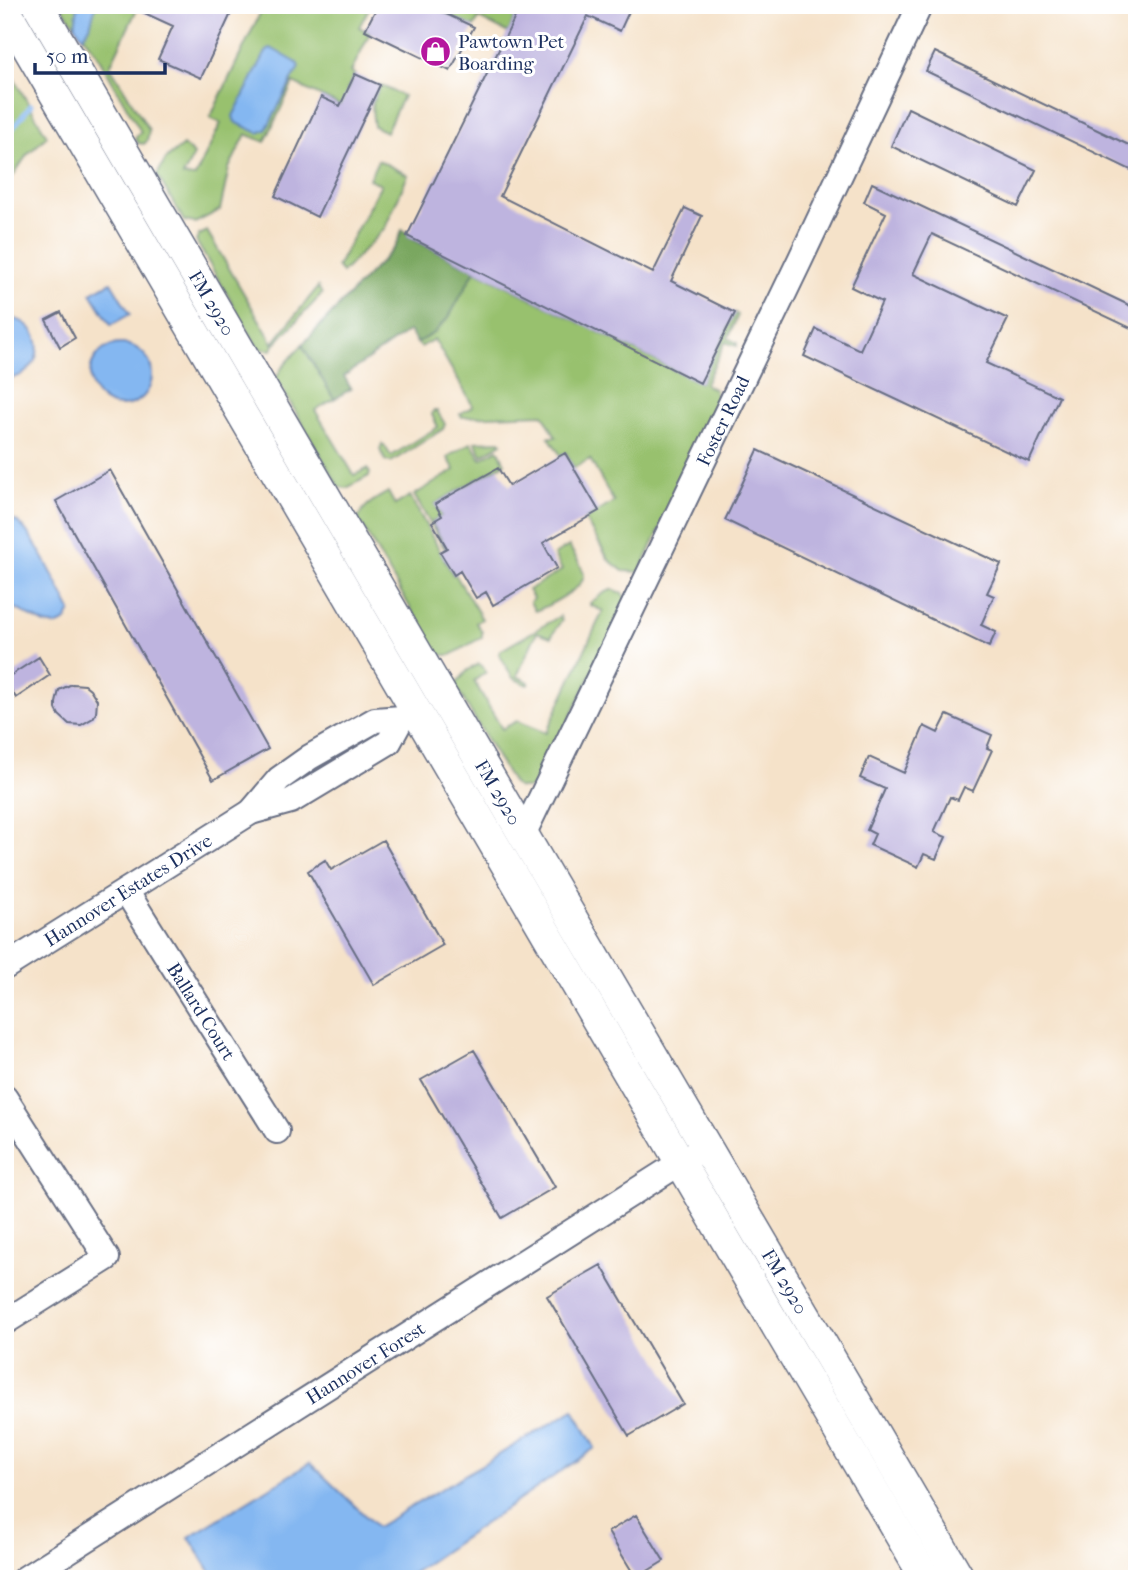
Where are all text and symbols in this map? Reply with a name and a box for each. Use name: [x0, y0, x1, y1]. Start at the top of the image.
place label: Pawtown Pet Boarding: [458, 31, 565, 75]
scale bar: [35, 32, 164, 76]
shop icon: Pawtown Pet Boarding: [418, 35, 452, 69]
text: 50 m: [46, 44, 89, 68]
street label: FM 2920: [184, 267, 239, 340]
street label: Foster Road: [692, 372, 755, 470]
street label: FM 2920: [470, 756, 525, 829]
street label: Hannover Estates Drive: [40, 830, 216, 952]
street label: Ballard Court: [162, 959, 240, 1065]
street label: FM 2920: [757, 1245, 812, 1318]
street label: Hannover Forest: [302, 1317, 429, 1409]

